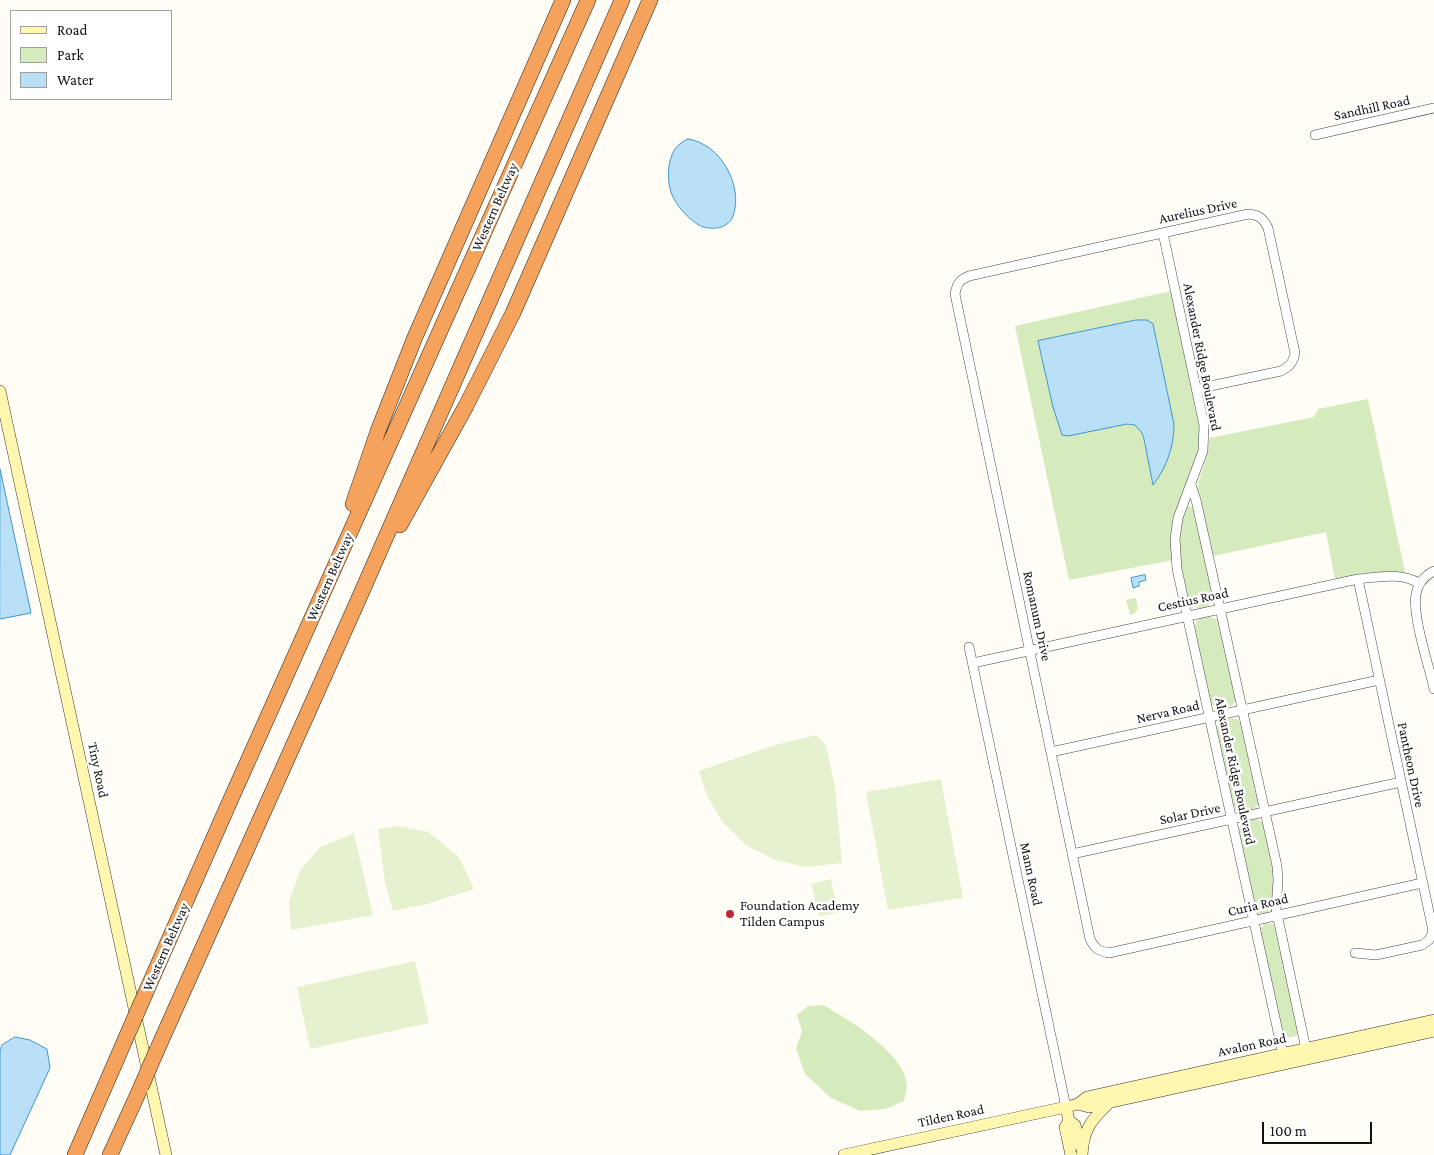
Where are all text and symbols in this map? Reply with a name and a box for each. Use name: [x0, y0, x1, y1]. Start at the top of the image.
legend: [10, 10, 172, 100]
text: Road: [57, 22, 87, 38]
text: Park: [57, 47, 84, 63]
text: Water: [57, 72, 94, 88]
street label: Sandhill Road: [1332, 92, 1412, 124]
street label: Western Beltway: [468, 160, 522, 254]
street label: Aurelius Drive: [1157, 195, 1239, 227]
street label: Alexander Ridge Boulevard: [1179, 282, 1225, 432]
street label: Western Beltway: [303, 530, 357, 624]
street label: Romanum Drive: [1019, 569, 1055, 663]
street label: Cestius Road: [1156, 584, 1230, 616]
street label: Alexander Ridge Boulevard: [1211, 696, 1259, 846]
street label: Nerva Road: [1135, 697, 1201, 727]
street label: Pantheon Drive: [1394, 721, 1428, 809]
street label: Tiny Road: [84, 741, 112, 799]
street label: Solar Drive: [1158, 799, 1222, 829]
street label: Mann Road: [1016, 841, 1046, 907]
street label: Curia Road: [1226, 890, 1290, 920]
place label: Foundation Academy Tilden Campus: [740, 898, 859, 930]
street label: Western Beltway: [139, 900, 193, 994]
marker: Foundation Academy Tilden Campus: [724, 908, 736, 920]
street label: Avalon Road: [1216, 1030, 1288, 1060]
street label: Tilden Road: [916, 1101, 986, 1131]
scale bar: [1264, 1112, 1374, 1144]
text: 100 m: [1270, 1123, 1307, 1139]

